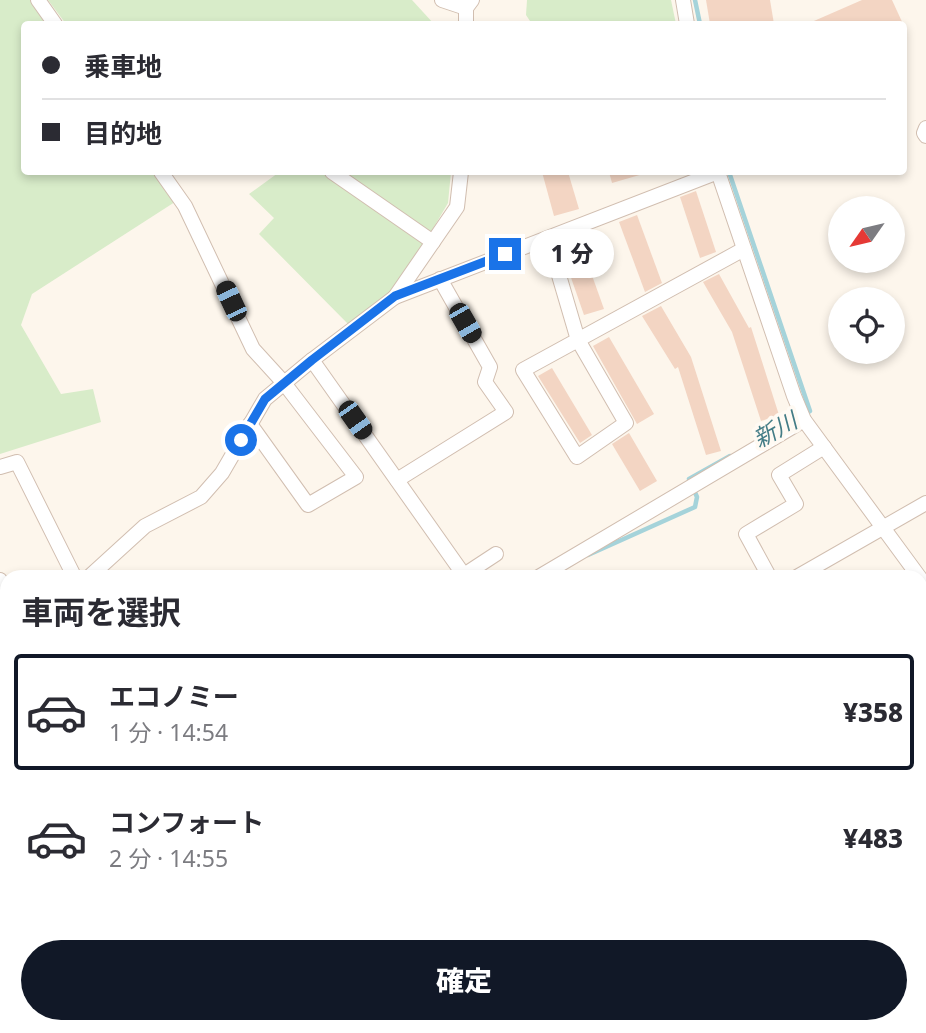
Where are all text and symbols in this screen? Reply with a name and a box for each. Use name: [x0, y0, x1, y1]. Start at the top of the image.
text: 乗車地: [84, 48, 162, 84]
text: 目的地: [84, 115, 162, 151]
north arrow: [828, 196, 905, 273]
map controls: [828, 196, 905, 364]
callout: 1 分: [530, 230, 614, 278]
text: 1 分: [551, 237, 593, 269]
route end: [489, 238, 521, 270]
car: [213, 278, 250, 324]
button: locate: [828, 287, 905, 364]
car: [446, 300, 485, 346]
car: [335, 397, 376, 443]
water label: 新川: [747, 403, 805, 454]
route start: [225, 424, 257, 456]
text: 車両を選択: [21, 590, 181, 633]
text: エコノミー: [109, 678, 239, 714]
icon: car: [25, 681, 88, 744]
text: ¥358: [843, 694, 903, 730]
text: 1 分 · 14:54: [109, 716, 228, 748]
text: コンフォート: [109, 804, 264, 840]
icon: car: [25, 807, 88, 870]
text: ¥483: [843, 820, 903, 856]
text: 2 分 · 14:55: [109, 842, 228, 874]
button: 確定: [21, 940, 907, 1020]

